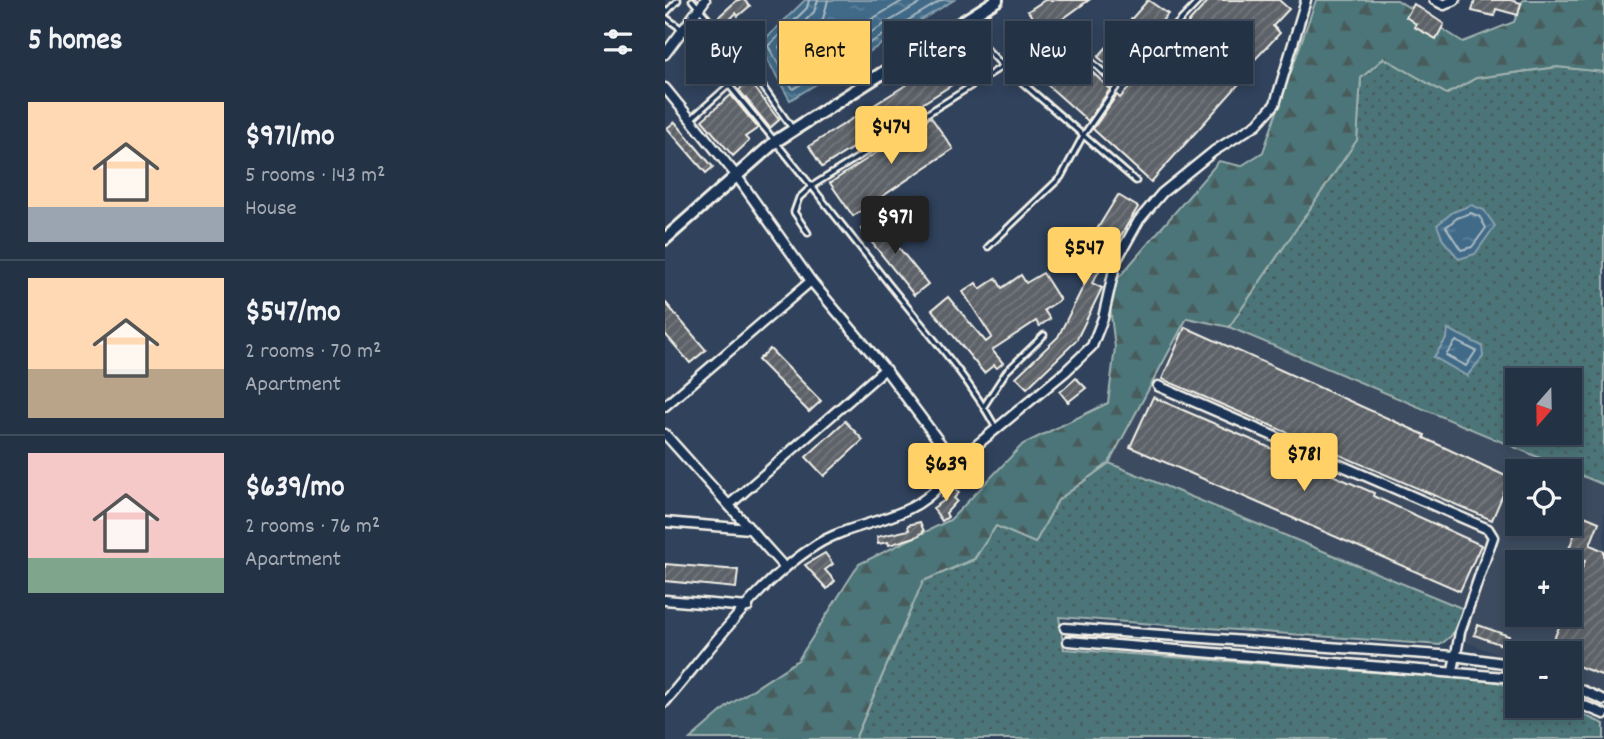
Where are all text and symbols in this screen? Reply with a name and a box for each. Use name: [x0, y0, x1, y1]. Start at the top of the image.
text: 5 homes: [28, 21, 122, 64]
chip: Buy: [686, 21, 765, 84]
chip: Rent: [779, 21, 870, 84]
chip: Filters: [884, 21, 991, 84]
chip: New: [1005, 21, 1091, 84]
chip: Apartment: [1105, 21, 1253, 84]
icon: filters: [599, 23, 637, 61]
pin: $474: [850, 106, 932, 166]
text: $474: [871, 112, 911, 145]
text: $971/mo: [245, 117, 335, 160]
icon: home: [84, 130, 168, 214]
text: 5 rooms · 143 m²: [245, 160, 385, 193]
text: House: [245, 193, 297, 226]
pin: $971: [854, 196, 936, 256]
text: $971: [877, 202, 913, 235]
pin: $547: [1043, 228, 1125, 287]
text: $547: [1064, 233, 1104, 266]
text: $547/mo: [245, 293, 341, 336]
icon: home: [84, 306, 168, 390]
text: 2 rooms · 70 m²: [245, 336, 381, 369]
north arrow: [1505, 368, 1582, 444]
map controls: [1505, 368, 1582, 718]
text: Apartment: [245, 369, 341, 402]
pin: $781: [1263, 434, 1345, 493]
text: $781: [1287, 439, 1321, 472]
pin: $639: [905, 444, 987, 503]
text: $639: [924, 449, 968, 482]
button: locate: [1505, 459, 1582, 536]
text: $639/mo: [245, 468, 344, 511]
icon: home: [84, 481, 168, 565]
text: 2 rooms · 76 m²: [245, 511, 380, 544]
text: Apartment: [245, 544, 341, 577]
button: +: [1505, 550, 1582, 627]
button: −: [1505, 641, 1582, 718]

